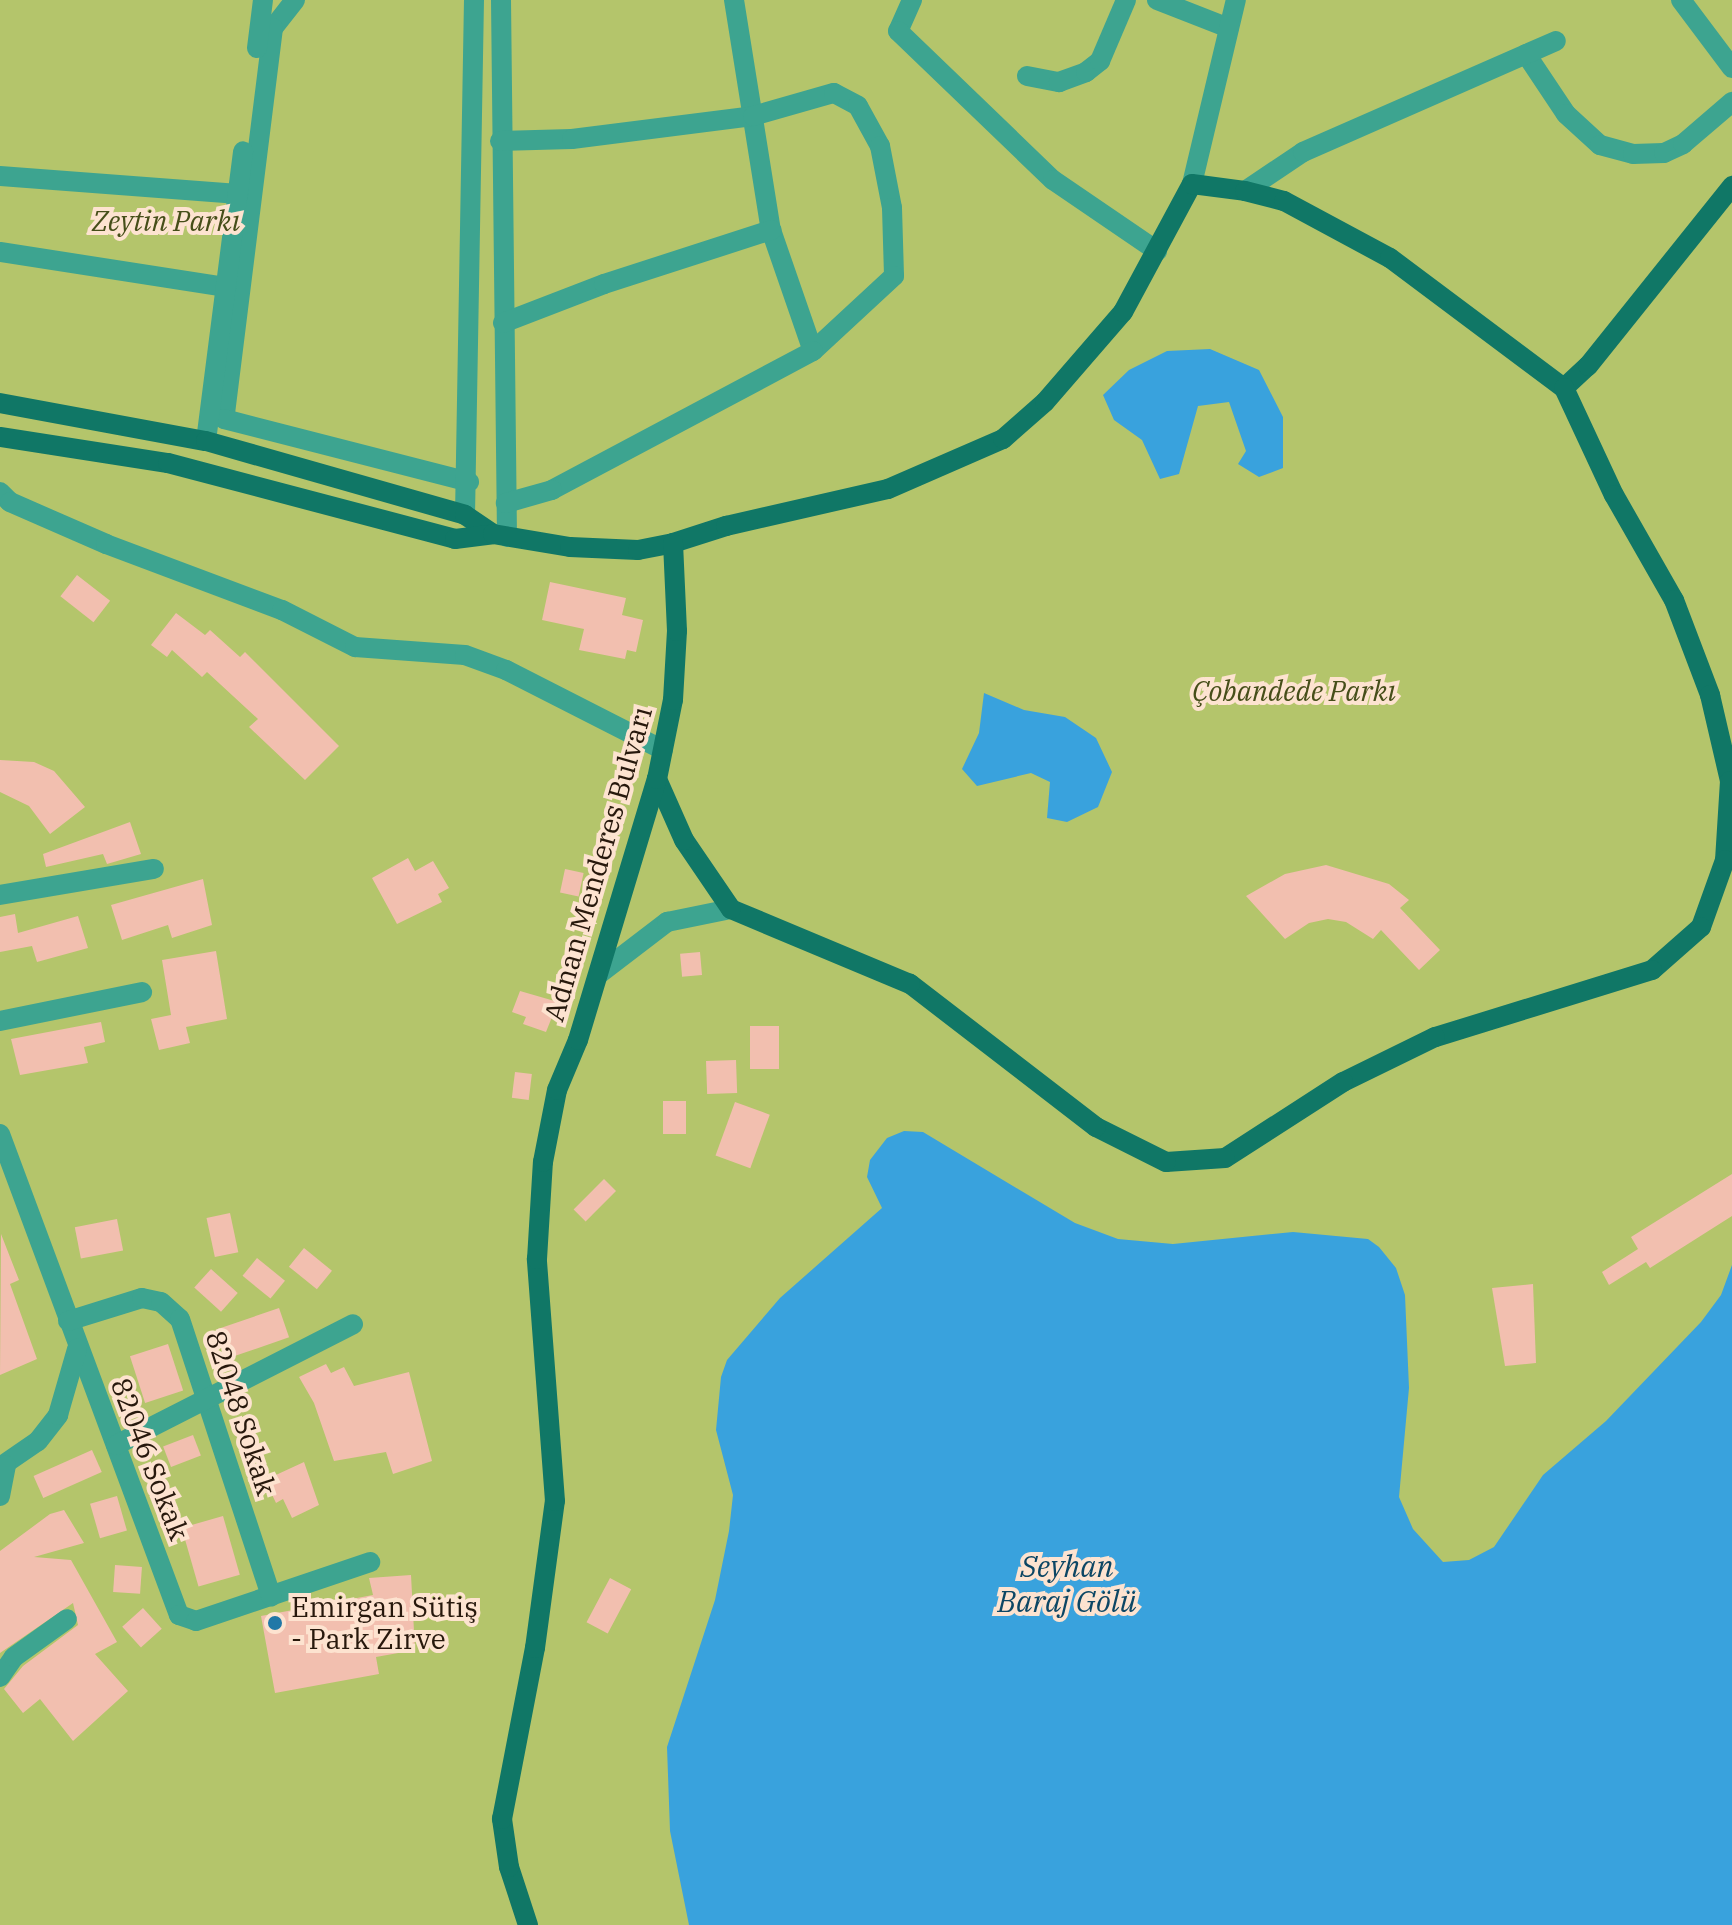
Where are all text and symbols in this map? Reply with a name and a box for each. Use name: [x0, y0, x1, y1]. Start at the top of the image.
park label: Zeytin Parkı: [92, 204, 240, 238]
park label: Çobandede Parkı: [1192, 674, 1396, 708]
street label: Adnan Menderes Bulvarı: [537, 703, 659, 1025]
street label: 82048 Sokak: [199, 1327, 283, 1499]
street label: 82046 Sokak: [104, 1373, 196, 1545]
water label: Seyhan Baraj Gölü: [998, 1548, 1136, 1618]
place label: Emirgan Sütiş - Park Zirve: [291, 1590, 478, 1656]
marker: Emirgan Sütiş - Park Zirve: [266, 1614, 284, 1632]

